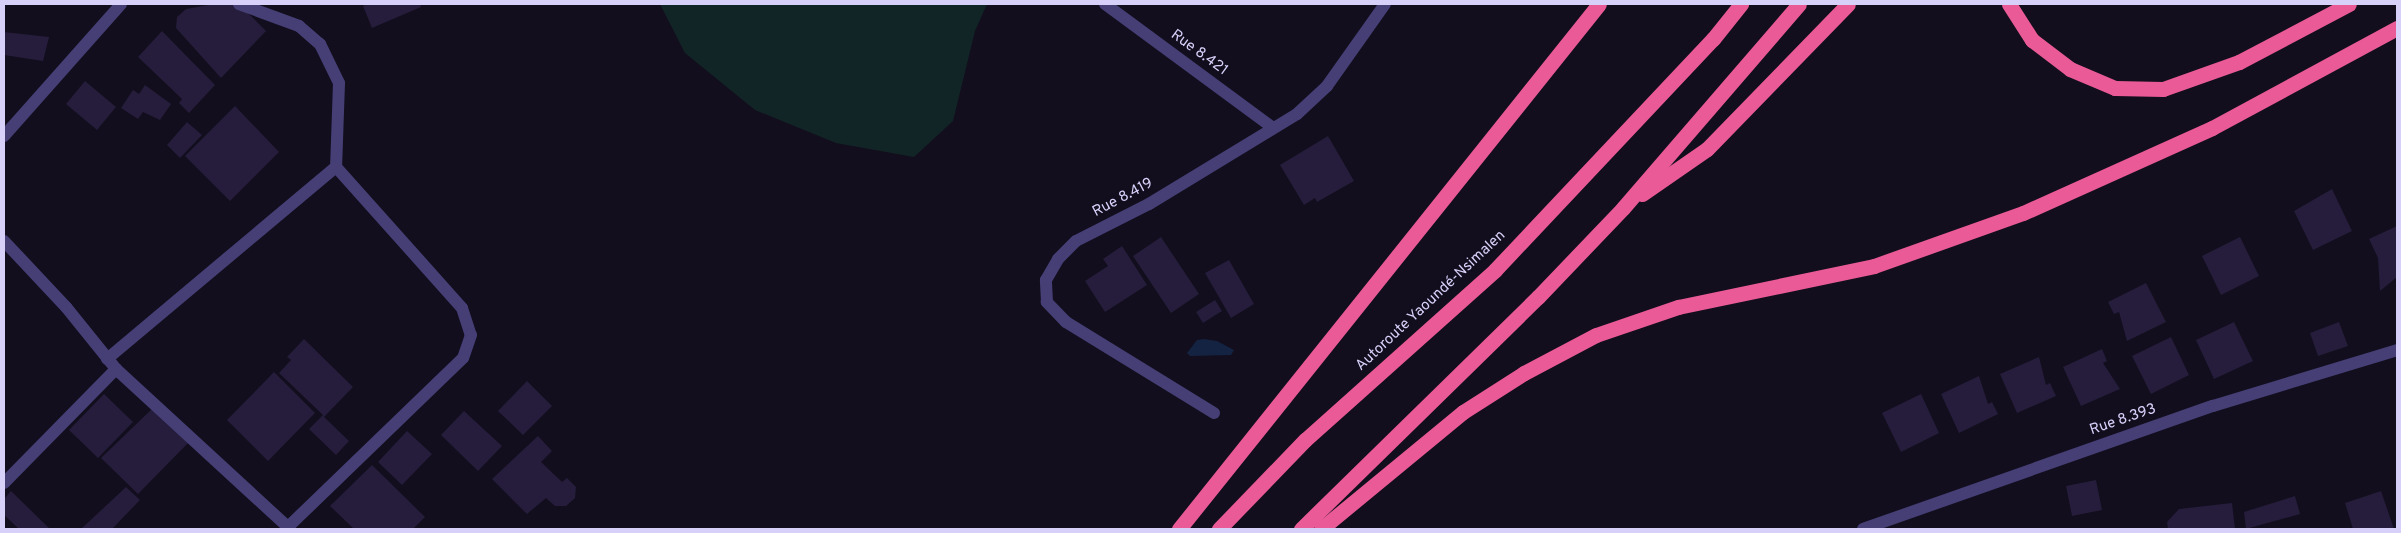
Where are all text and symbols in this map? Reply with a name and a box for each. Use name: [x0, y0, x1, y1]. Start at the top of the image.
street label: Rue 8.421: [1167, 26, 1231, 80]
street label: Rue 8.419: [1090, 175, 1156, 221]
street label: Autoroute Yaoundé-Nsimalen: [1352, 227, 1510, 375]
street label: Rue 8.393: [2087, 400, 2159, 440]

